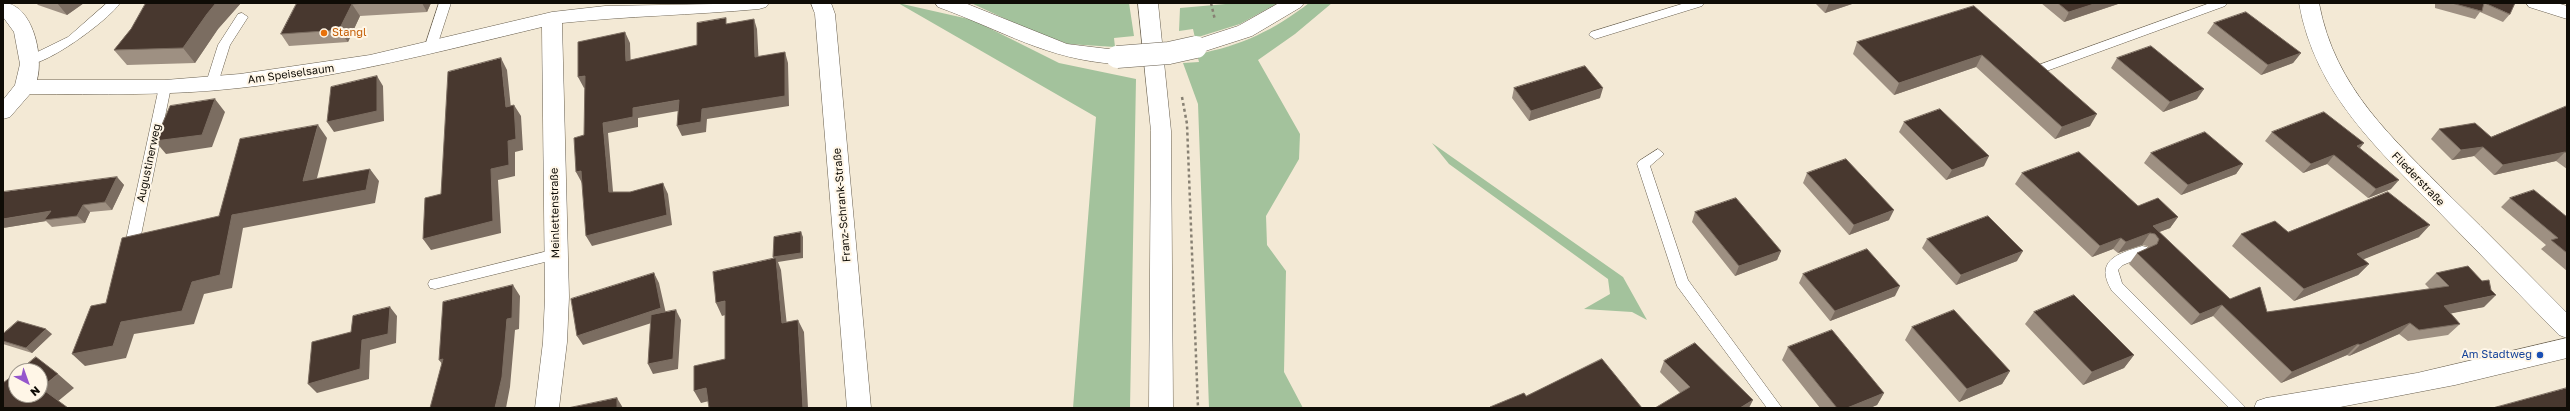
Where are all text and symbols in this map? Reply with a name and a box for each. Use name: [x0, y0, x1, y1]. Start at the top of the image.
place label: Stangl: [332, 26, 366, 40]
marker: Stangl: [319, 28, 329, 38]
street label: Am Speiselsaum: [247, 61, 335, 87]
street label: Augustinerweg: [134, 123, 164, 203]
street label: Franz-Schrank-Straße: [830, 147, 854, 263]
street label: Fliederstraße: [2389, 149, 2447, 209]
street label: Meinlettenstraße: [548, 168, 562, 258]
place label: Am Stadtweg: [2461, 348, 2532, 362]
marker: Am Stadtweg: [2535, 350, 2545, 360]
north arrow: [8, 363, 48, 403]
text: N: [28, 384, 43, 399]

